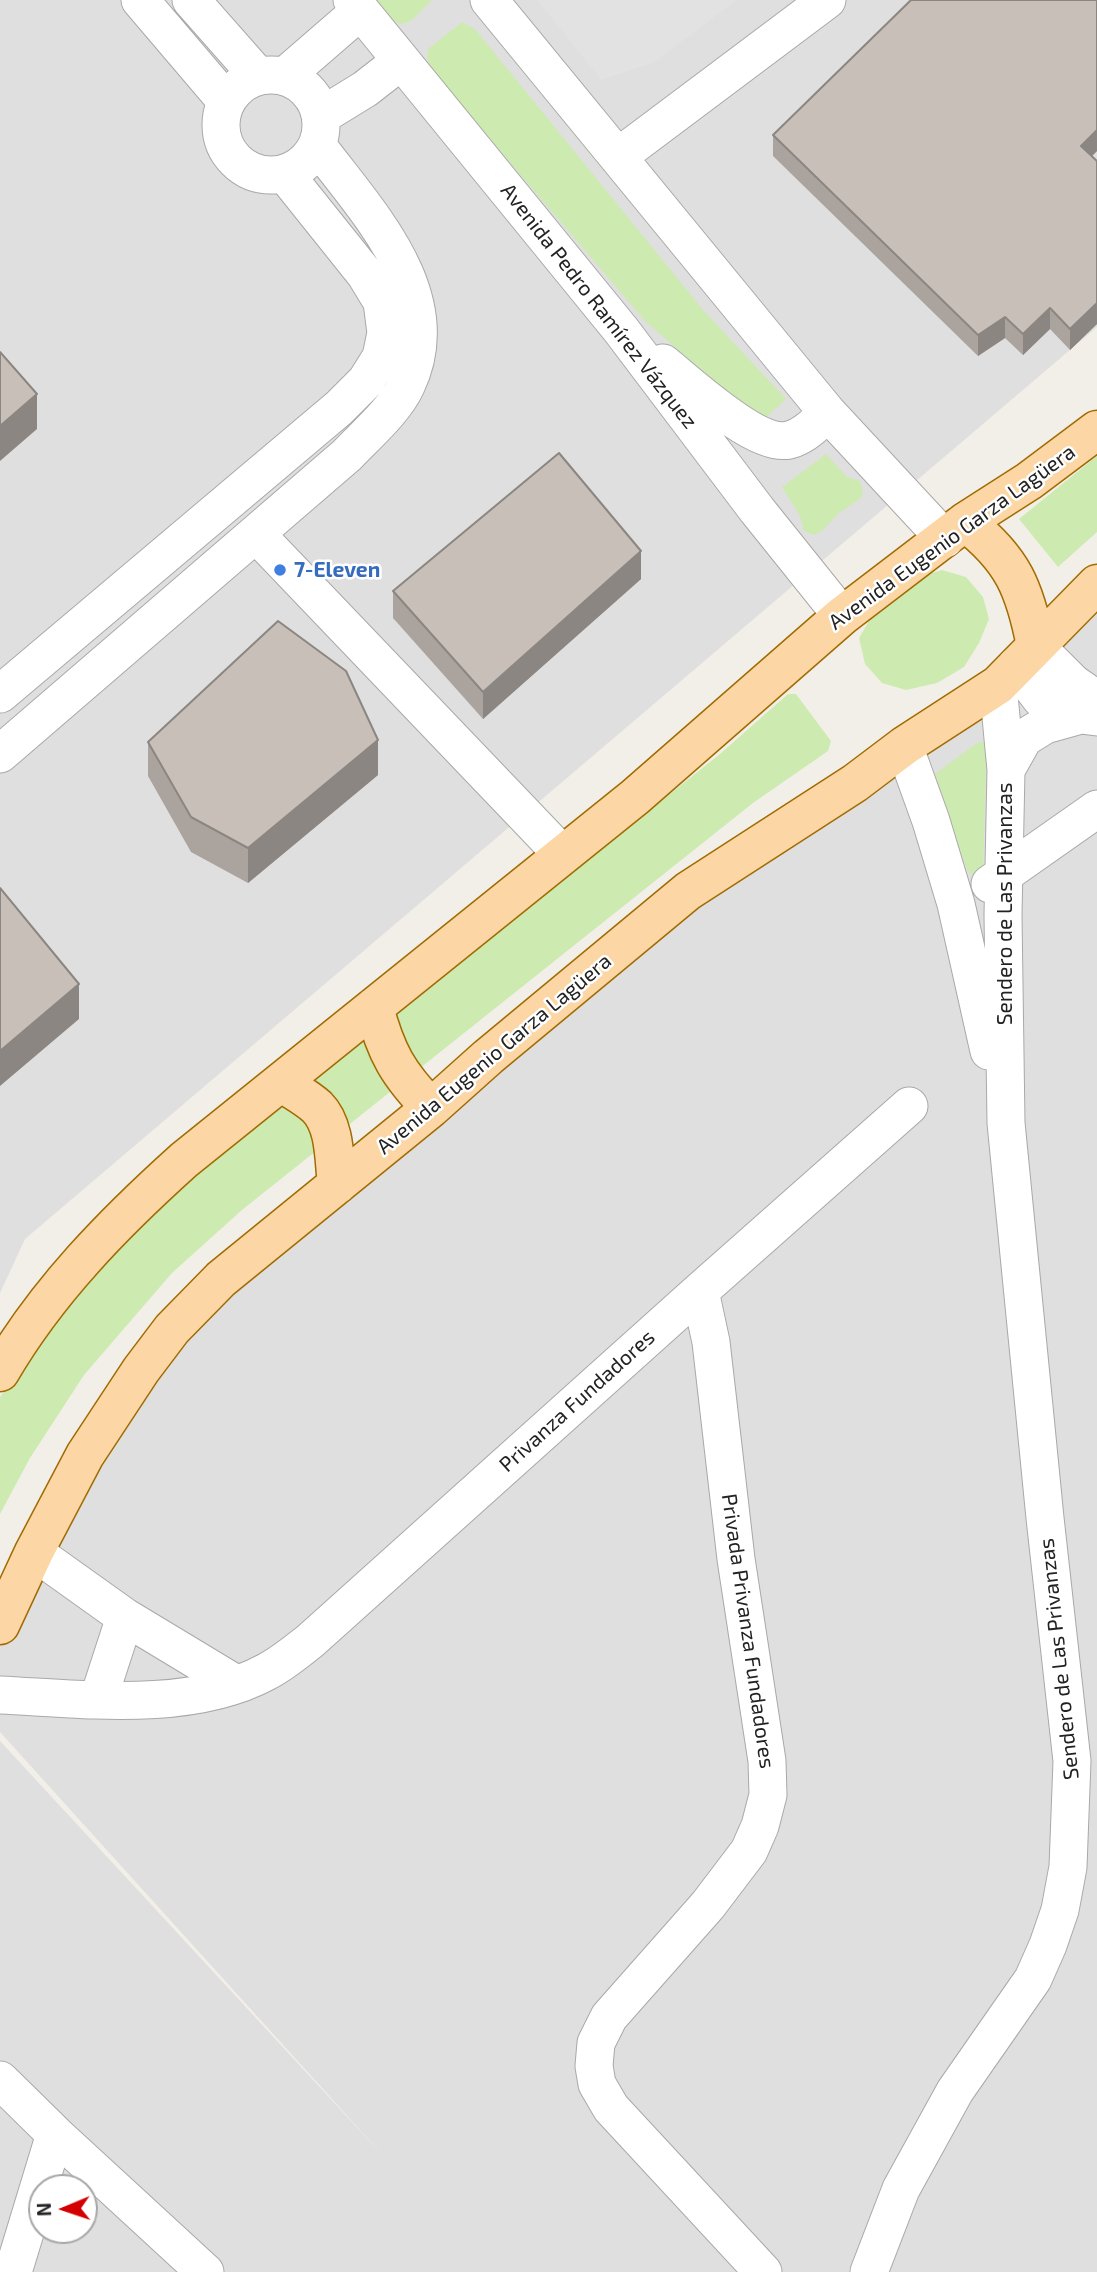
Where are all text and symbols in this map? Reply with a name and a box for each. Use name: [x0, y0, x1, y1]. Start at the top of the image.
street label: Avenida Pedro Ramírez Vázquez: [495, 178, 703, 434]
street label: Avenida Eugenio Garza Lagüera: [824, 439, 1080, 635]
place label: 7-Eleven: [294, 557, 380, 583]
marker: 7-Eleven: [272, 562, 288, 578]
street label: Sendero de Las Privanzas: [992, 783, 1018, 1025]
street label: Avenida Eugenio Garza Lagüera: [372, 948, 616, 1160]
street label: Privanza Fundadores: [494, 1325, 660, 1477]
street label: Privada Privanza Fundadores: [716, 1492, 780, 1770]
street label: Sendero de Las Privanzas: [1034, 1537, 1084, 1781]
north arrow: [28, 2174, 98, 2244]
text: N: [32, 2202, 55, 2217]

